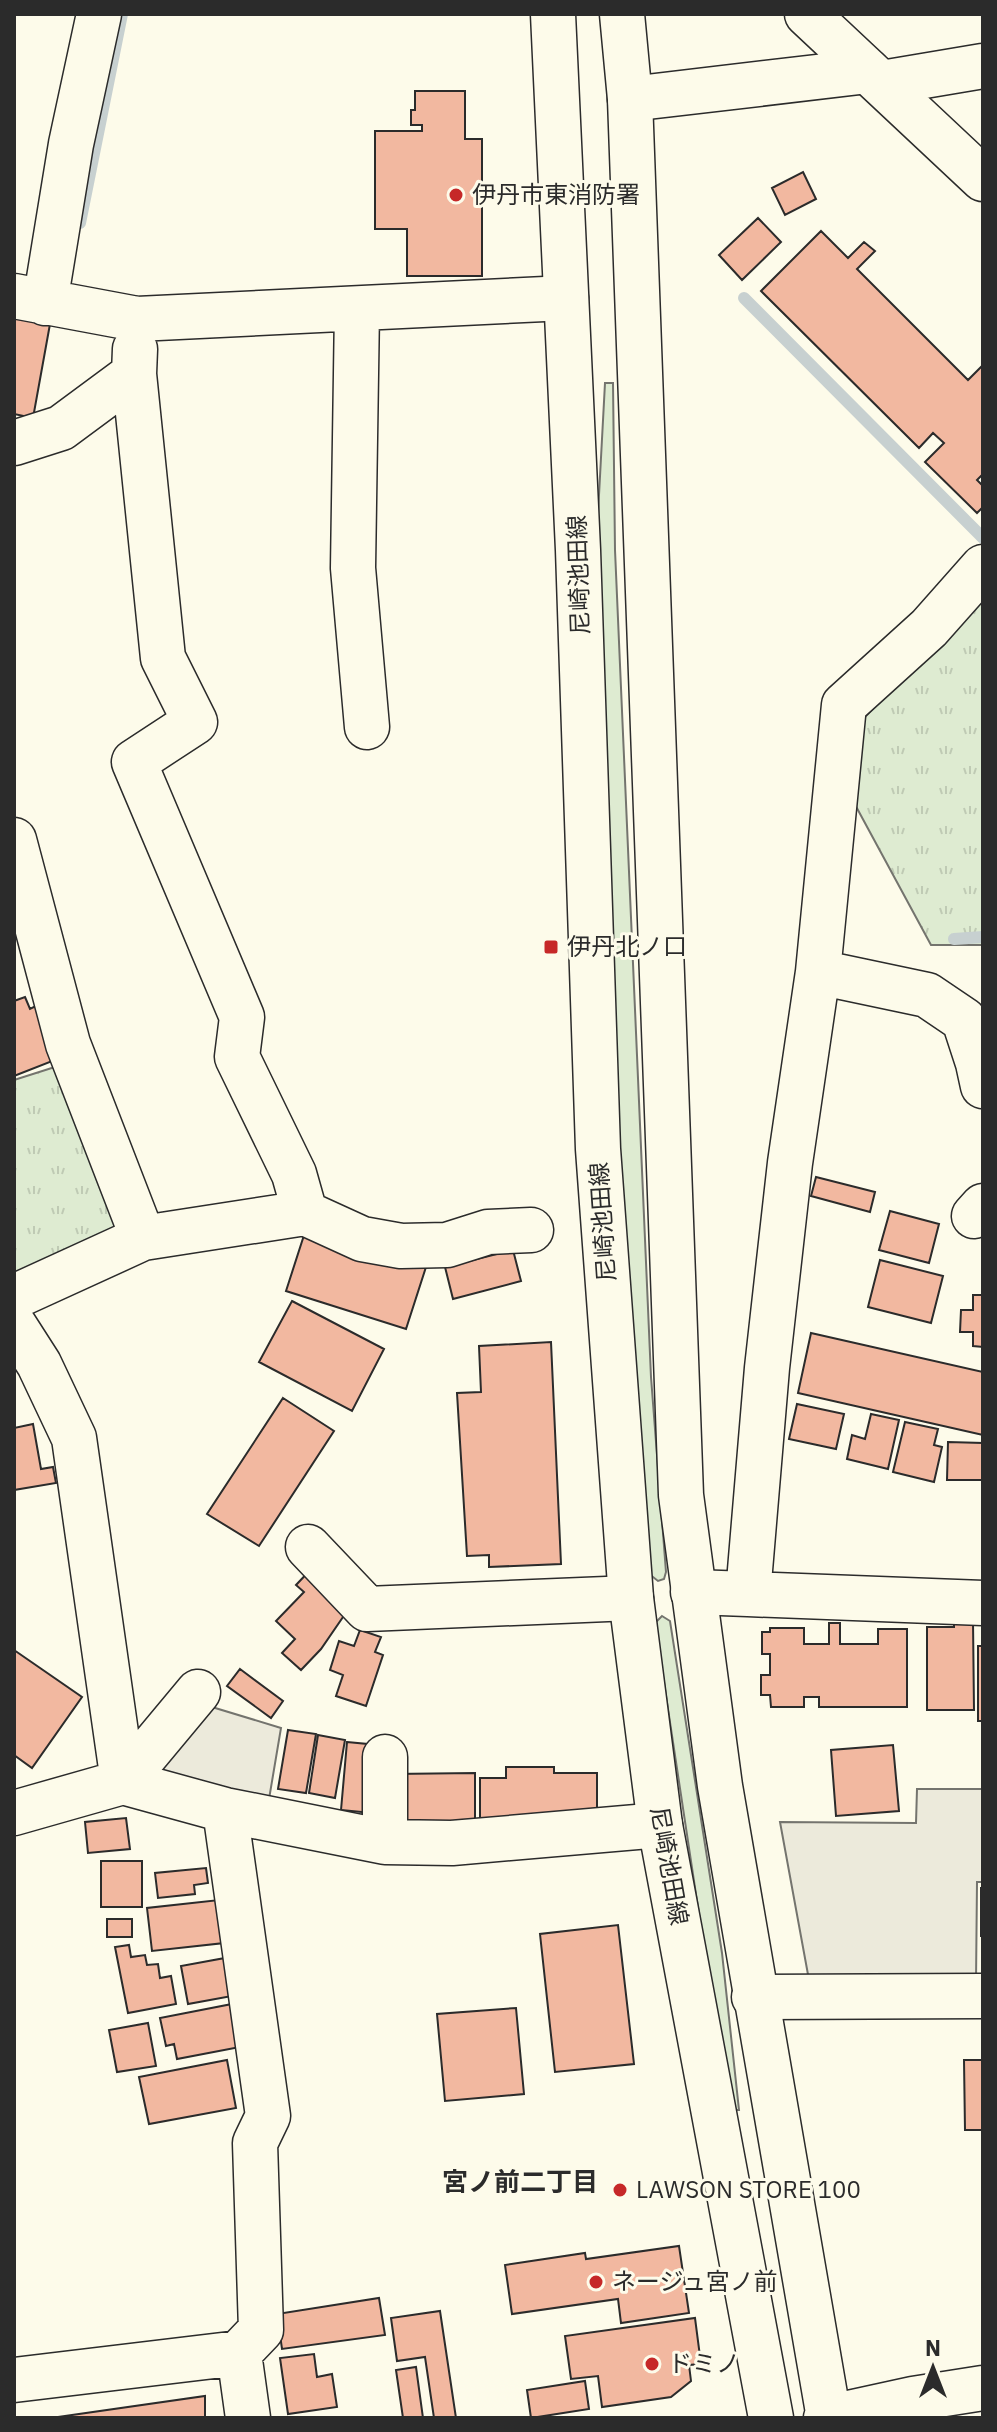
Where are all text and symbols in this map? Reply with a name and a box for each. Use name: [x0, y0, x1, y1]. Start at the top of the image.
place label: 伊丹市東消防署: [472, 178, 640, 210]
marker: 伊丹市東消防署: [447, 186, 465, 204]
street label: 尼崎池田線: [560, 515, 596, 636]
place label: 伊丹北ノ口: [567, 930, 687, 962]
marker: 伊丹北ノ口: [542, 938, 560, 956]
street label: 尼崎池田線: [582, 1161, 622, 1283]
street label: 尼崎池田線: [644, 1804, 696, 1928]
district label: 宮ノ前二丁目: [442, 2164, 598, 2198]
place label: LAWSON STORE 100: [636, 2173, 861, 2205]
marker: LAWSON STORE 100: [611, 2181, 629, 2199]
place label: ネージュ宮ノ前: [612, 2265, 778, 2297]
marker: ネージュ宮ノ前: [587, 2273, 605, 2291]
north arrow: [893, 2328, 973, 2408]
text: N: [925, 2333, 941, 2362]
place label: ドミノ: [668, 2347, 740, 2379]
marker: ドミノ: [643, 2355, 661, 2373]

